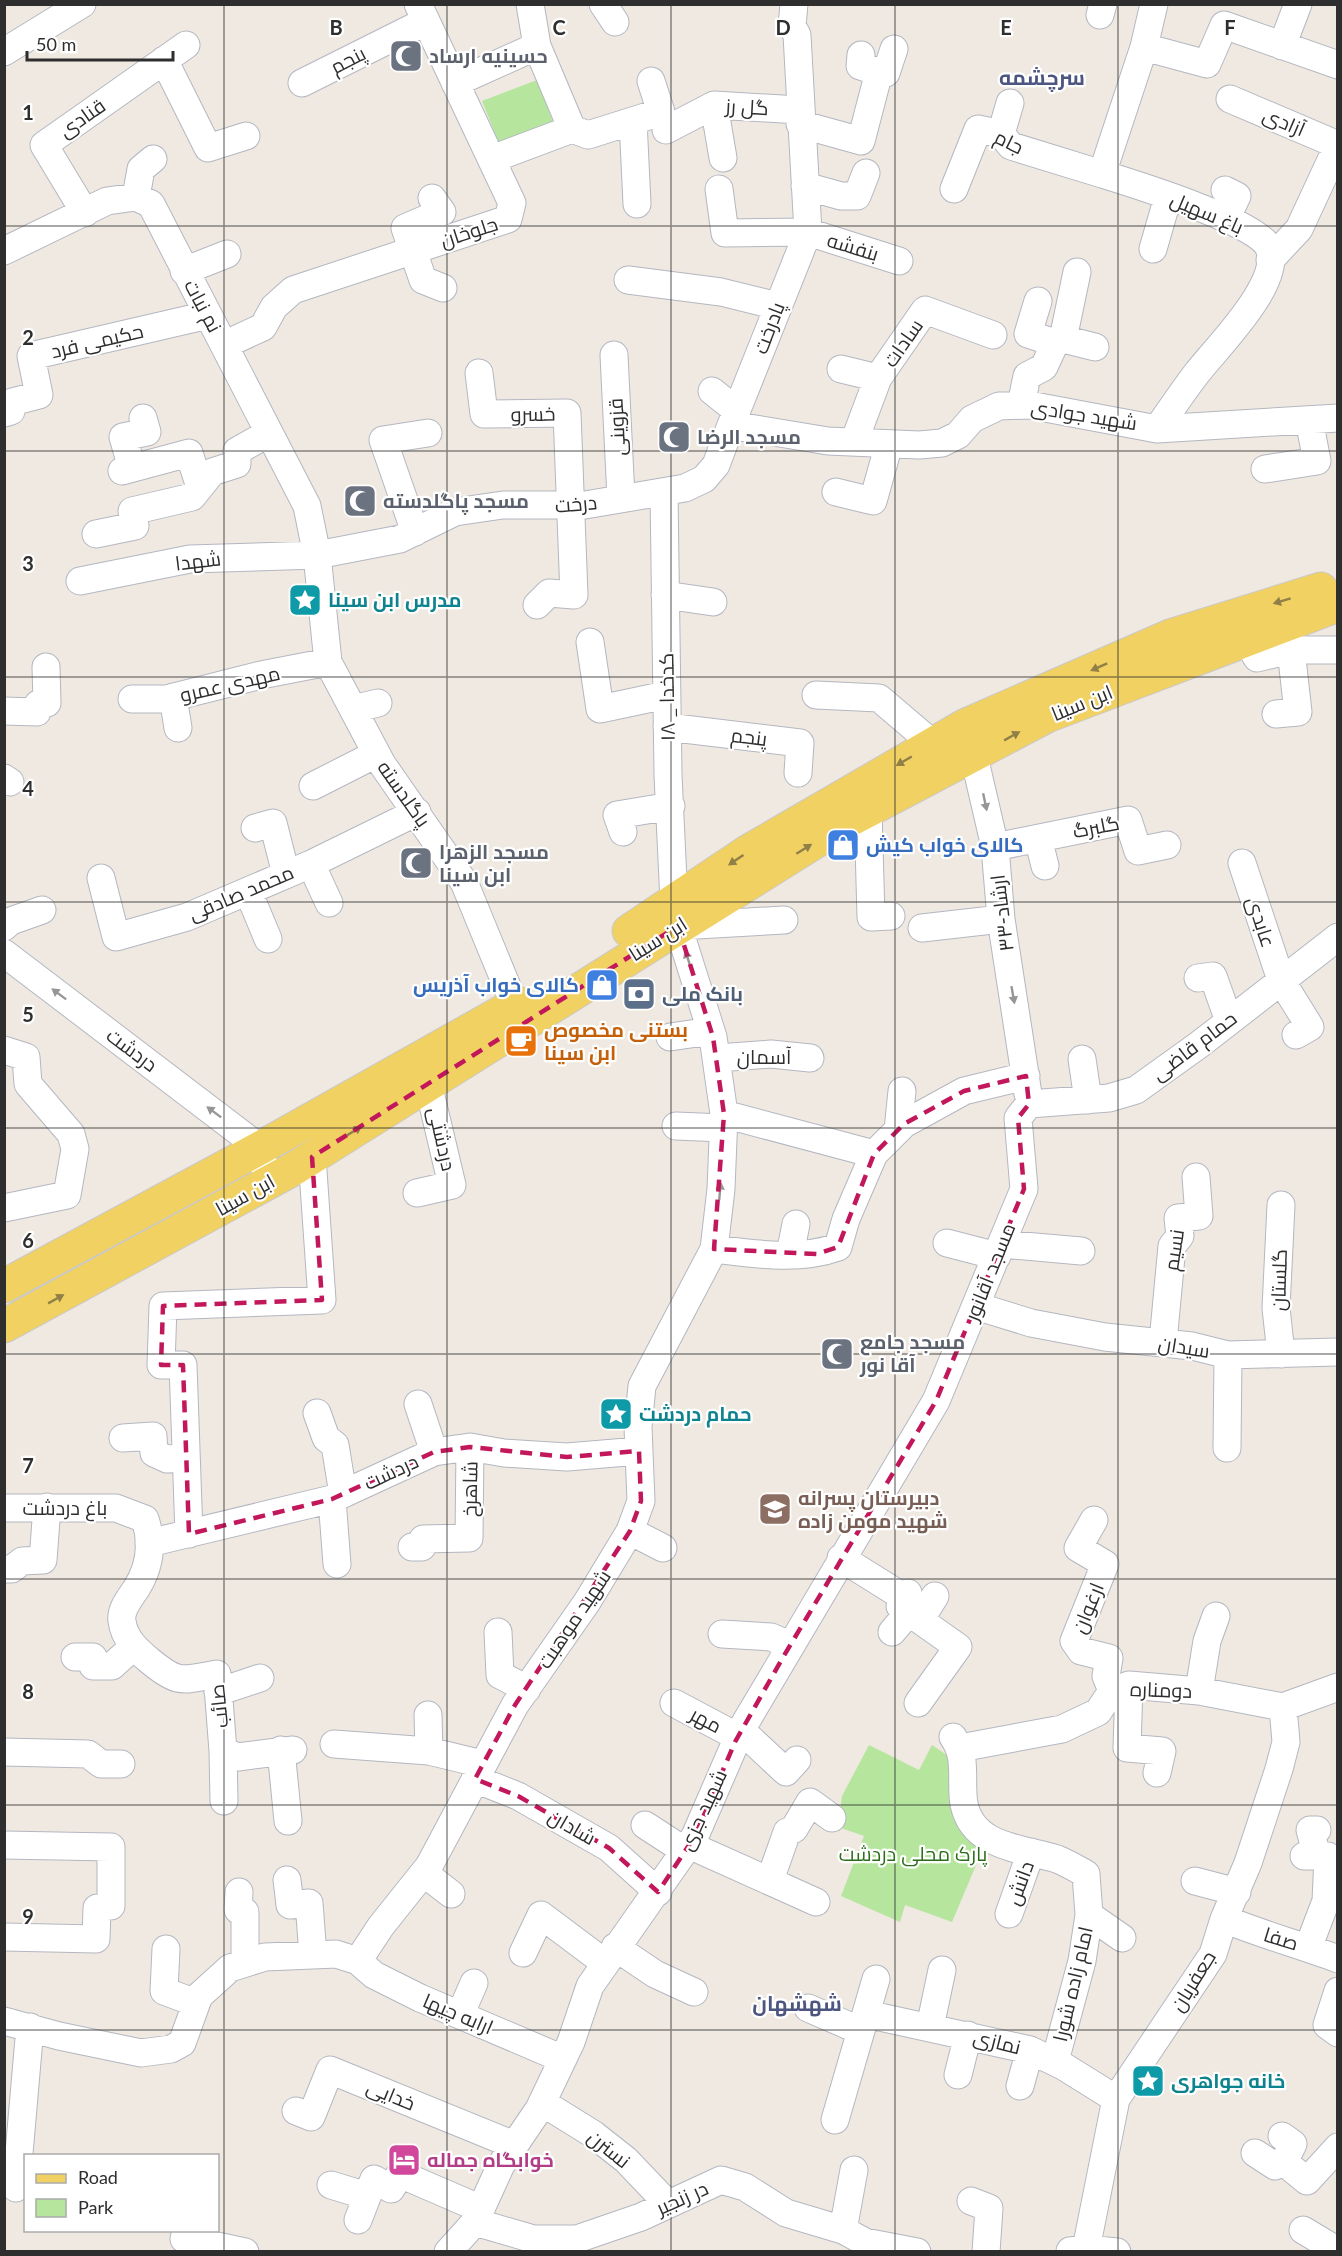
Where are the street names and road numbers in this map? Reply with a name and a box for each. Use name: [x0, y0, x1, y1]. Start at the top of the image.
street label: پنجم: [326, 40, 371, 81]
street label: قنادی: [53, 93, 111, 143]
street label: گل رز: [724, 93, 769, 121]
street label: آزادی: [1259, 102, 1310, 143]
street label: جام: [990, 124, 1028, 161]
street label: باغ سهیل: [1166, 186, 1248, 241]
street label: جلوخان: [437, 211, 501, 253]
street label: بنفشه: [825, 227, 882, 265]
street label: نم نبات: [177, 275, 228, 338]
street label: پادرخت: [747, 298, 791, 358]
street label: سادات: [877, 314, 927, 371]
street label: حکیمی فرد: [48, 318, 146, 364]
street label: شهید جوادی: [1029, 394, 1139, 436]
street label: قزوینی: [603, 397, 631, 457]
street label: خسرو: [510, 401, 556, 426]
street label: درخت: [554, 489, 598, 518]
street label: شهدا: [174, 545, 222, 577]
street label: ۱۸ _ کدخدا: [653, 653, 679, 741]
street label: مهدی عمرو: [177, 660, 283, 708]
street label: ابن سینا: [1047, 679, 1117, 727]
street label: پنجم: [729, 722, 769, 753]
street label: پاگلدسته: [372, 756, 437, 833]
street label: گلبرگ: [1070, 810, 1121, 843]
street label: محمد صادقی: [184, 859, 298, 927]
street label: ۳۳-ارشاد: [984, 873, 1019, 953]
street label: عابدی: [1241, 893, 1281, 951]
street label: ابن سینا: [624, 911, 692, 967]
street label: حمام قاضی: [1146, 1005, 1242, 1087]
street label: دردشت: [102, 1022, 163, 1077]
street label: آسمان: [737, 1044, 792, 1070]
street label: دردشتی: [422, 1105, 462, 1173]
street label: ابن سینا: [211, 1168, 279, 1222]
street label: مسجد آقانور: [958, 1219, 1021, 1325]
street label: نسیم: [1158, 1227, 1191, 1273]
street label: گلستان: [1265, 1249, 1293, 1311]
street label: سیدان: [1156, 1330, 1212, 1364]
street label: دردشت: [359, 1448, 422, 1495]
street label: شاهرخ: [457, 1461, 484, 1517]
street label: باغ دردشت: [23, 1495, 107, 1522]
street label: شهید موهبت: [531, 1564, 617, 1674]
street label: ارغوان: [1066, 1579, 1110, 1637]
street label: دومناره: [1130, 1676, 1192, 1703]
street label: صائب: [204, 1683, 232, 1729]
street label: مهر: [685, 1701, 726, 1739]
street label: شهید جزی: [673, 1765, 733, 1855]
street label: شادان: [543, 1803, 601, 1851]
street label: دانش: [1000, 1857, 1040, 1909]
street label: صفا: [1261, 1921, 1302, 1955]
street label: امام زاده شورا: [1047, 1924, 1100, 2044]
street label: جعفریان: [1164, 1946, 1222, 2016]
street label: ارابه چیها: [419, 1988, 497, 2040]
street label: نمازی: [971, 2024, 1023, 2060]
street label: خدایی: [363, 2074, 419, 2116]
street label: نسترن: [582, 2124, 636, 2174]
street label: در زنجیر: [651, 2175, 712, 2220]

